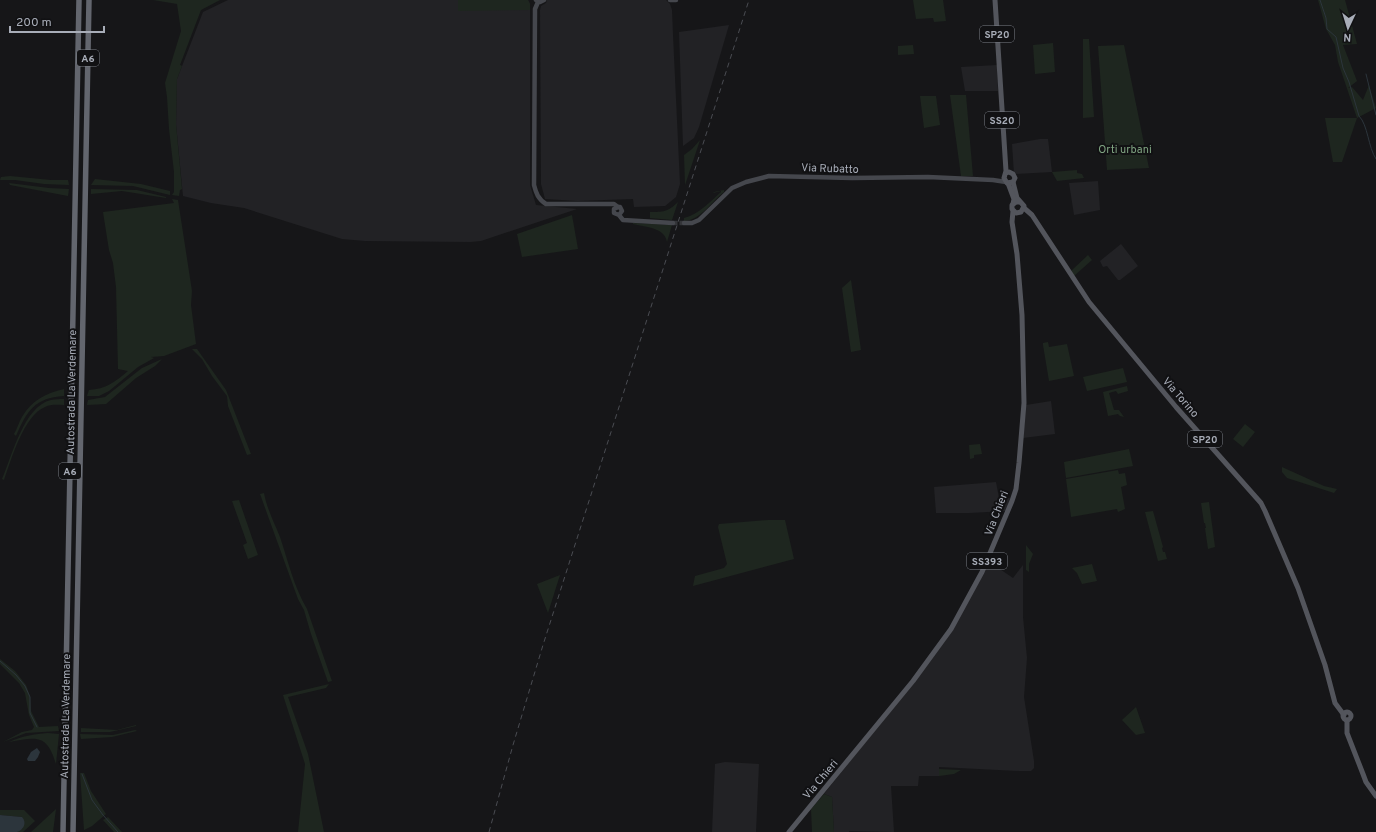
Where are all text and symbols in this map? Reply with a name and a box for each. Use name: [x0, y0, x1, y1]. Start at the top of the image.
scale bar: [10, 8, 104, 34]
north arrow: [1328, 8, 1368, 48]
text: 200 m: [16, 15, 52, 31]
road number: SP20: [980, 26, 1014, 42]
text: N: [1343, 30, 1352, 44]
road number: A6: [77, 50, 99, 66]
road number: SS20: [985, 112, 1019, 128]
park label: Orti urbani: [1098, 143, 1152, 157]
street label: Via Rubatto: [801, 161, 859, 177]
street label: Autostrada La Verdemare: [64, 329, 80, 454]
street label: Via Torino: [1159, 375, 1202, 421]
road number: SP20: [1188, 431, 1222, 447]
road number: A6: [59, 463, 81, 479]
street label: Via Chieri: [982, 489, 1012, 538]
road number: SS393: [967, 553, 1007, 569]
street label: Autostrada La Verdemare: [58, 653, 74, 778]
street label: Via Chieri: [800, 757, 841, 802]

